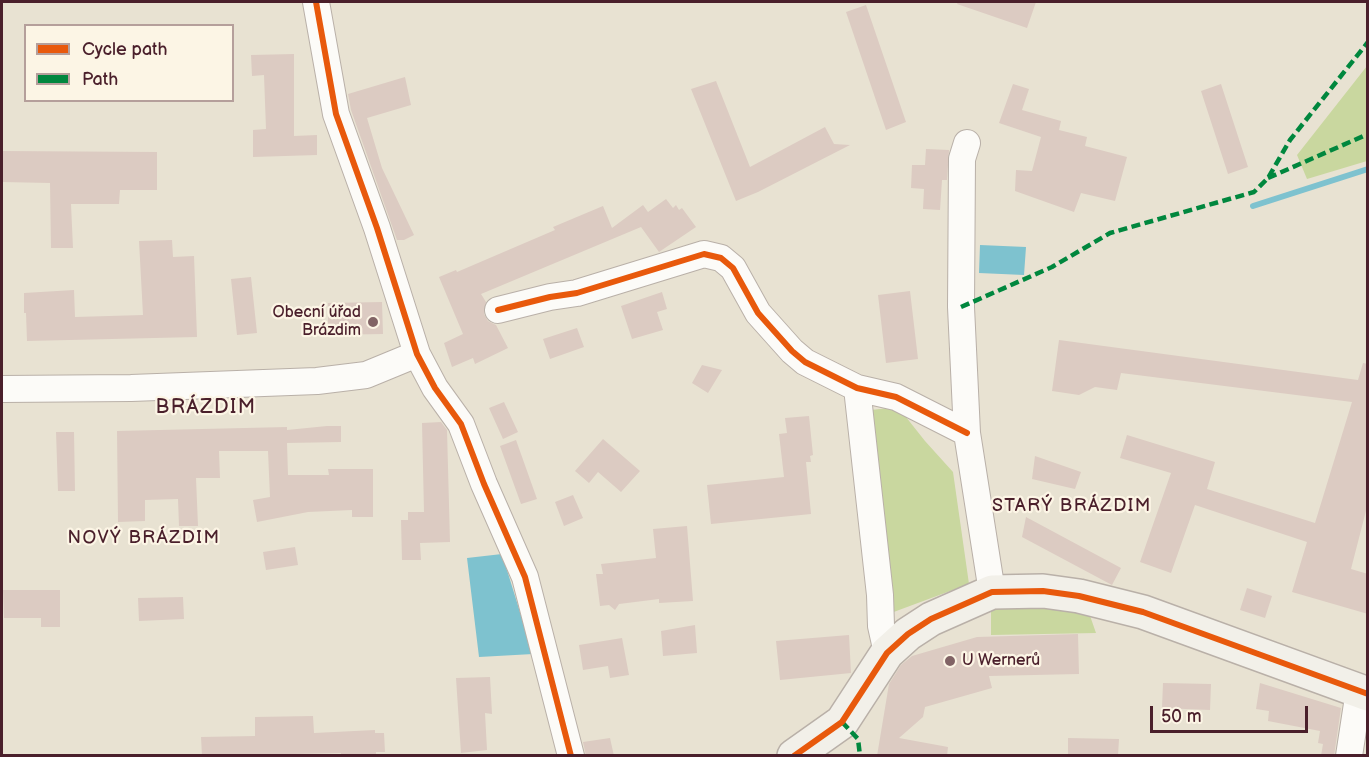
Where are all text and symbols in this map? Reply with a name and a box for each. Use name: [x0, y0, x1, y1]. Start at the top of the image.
legend: [24, 24, 234, 102]
text: Cycle path: [82, 39, 168, 60]
text: Path: [82, 69, 118, 90]
place label: Obecní úřad Brázdim: [272, 303, 361, 341]
marker: Obecní úřad Brázdim: [366, 315, 380, 329]
district label: BRÁZDIM: [155, 396, 257, 420]
district label: STARÝ BRÁZDIM: [992, 495, 1152, 517]
district label: NOVÝ BRÁZDIM: [68, 527, 220, 549]
place label: U Wernerů: [962, 651, 1040, 671]
marker: U Wernerů: [943, 654, 957, 668]
scale bar: [1153, 694, 1310, 732]
text: 50 m: [1161, 706, 1202, 727]

